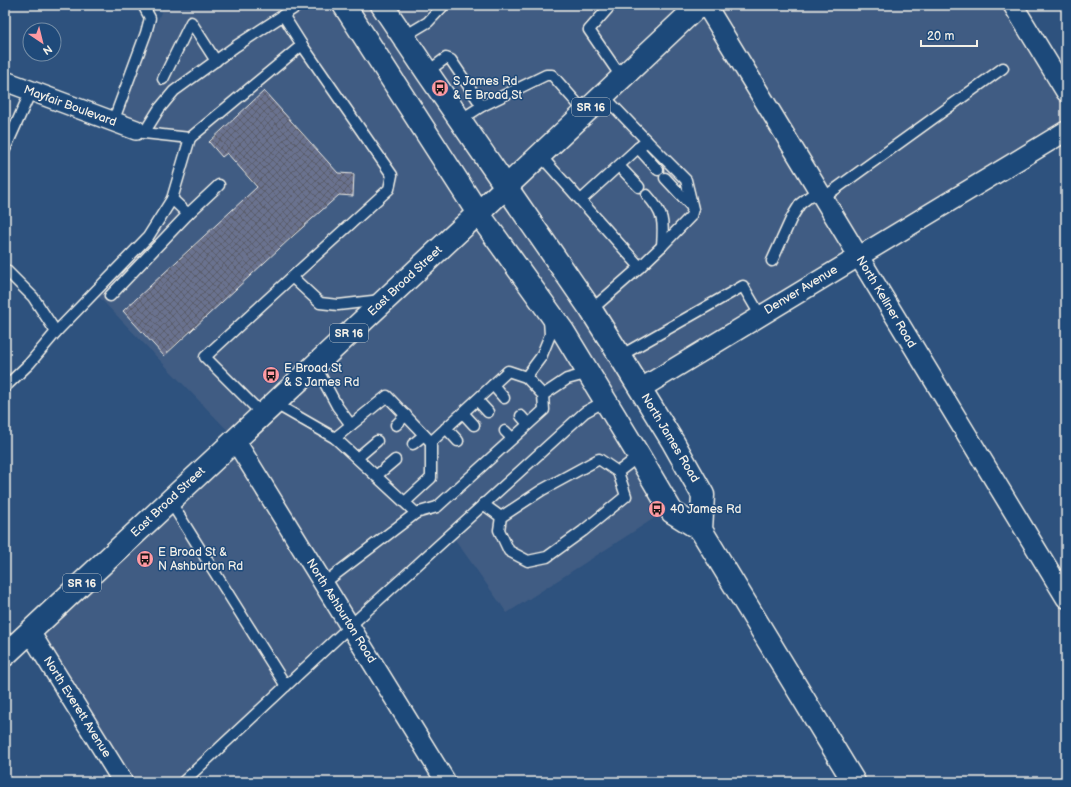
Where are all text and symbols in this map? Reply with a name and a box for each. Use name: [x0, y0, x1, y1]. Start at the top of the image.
north arrow: [22, 22, 62, 62]
scale bar: [921, 22, 977, 48]
text: 20 m: [927, 29, 954, 44]
text: N: [40, 42, 55, 57]
place label: S James Rd & E Broad St: [453, 74, 522, 103]
bus stop icon: S James Rd & E Broad St: [430, 78, 450, 98]
street label: Mayfair Boulevard: [22, 82, 119, 130]
road number: SR 16: [572, 98, 610, 116]
street label: East Broad Street: [365, 242, 446, 319]
street label: North Kellner Road: [853, 253, 919, 351]
street label: Denver Avenue: [762, 262, 840, 318]
road number: SR 16: [330, 324, 368, 342]
place label: E Broad St & S James Rd: [284, 361, 359, 390]
bus stop icon: E Broad St & S James Rd: [261, 365, 281, 385]
street label: North James Road: [637, 391, 703, 485]
street label: East Broad Street: [128, 463, 209, 540]
bus stop icon: 40 James Rd: [647, 499, 667, 519]
place label: 40 James Rd: [670, 502, 742, 517]
place label: E Broad St & N Ashburton Rd: [158, 545, 243, 574]
bus stop icon: E Broad St & N Ashburton Rd: [135, 549, 155, 569]
street label: North Ashburton Road: [303, 556, 379, 666]
road number: SR 16: [63, 574, 101, 592]
street label: North Everett Avenue: [40, 654, 114, 760]

